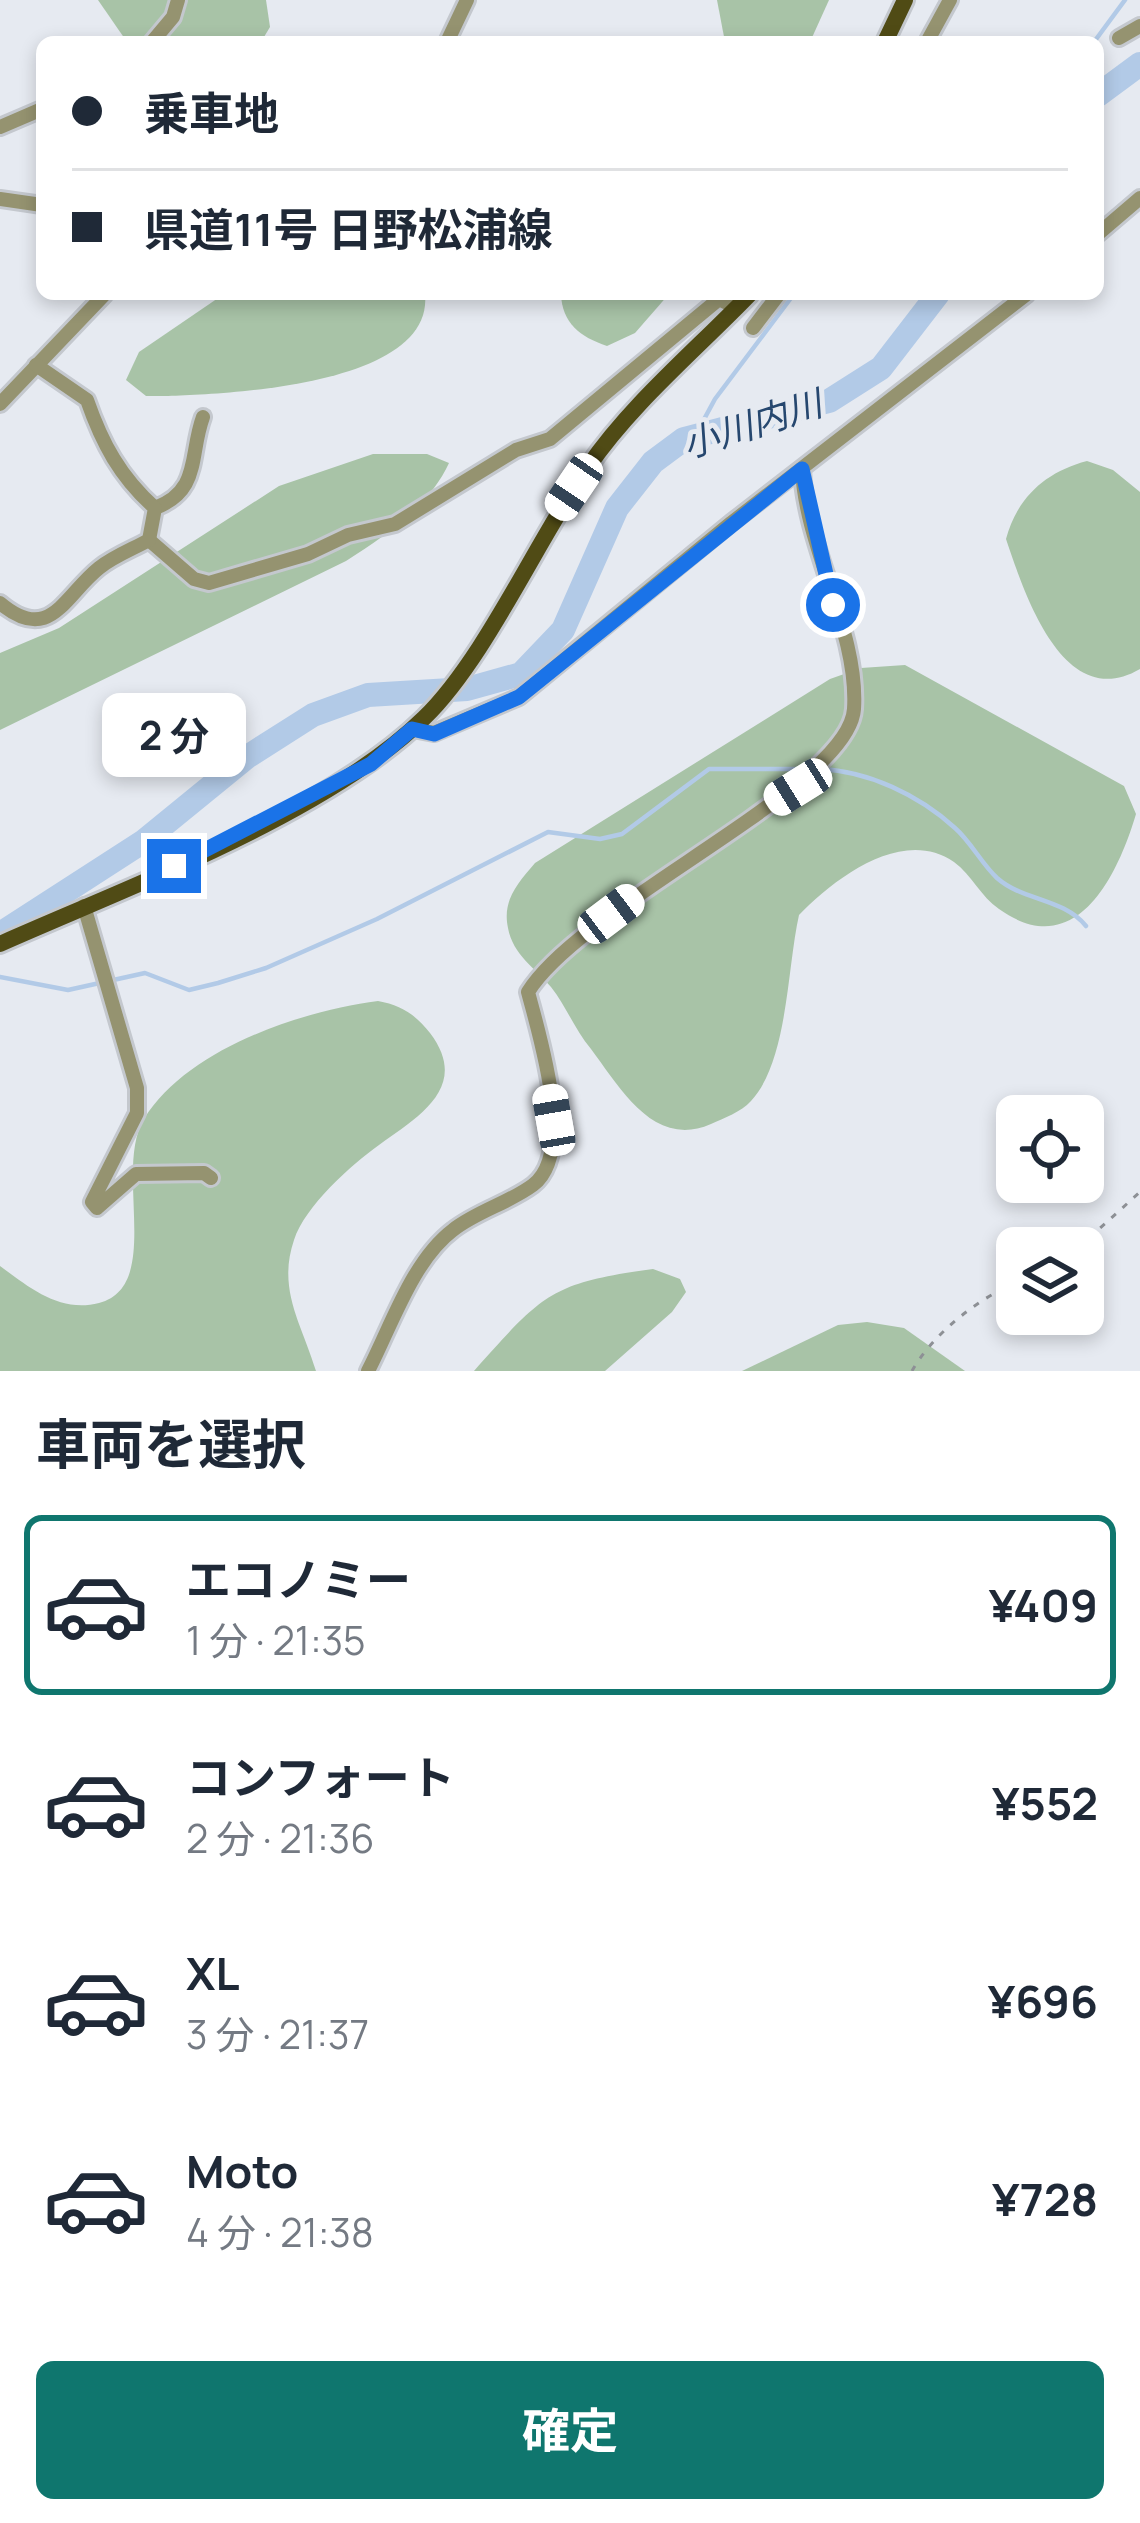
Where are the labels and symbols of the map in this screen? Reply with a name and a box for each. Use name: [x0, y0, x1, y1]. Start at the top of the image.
water label: 小川内川: [676, 377, 832, 469]
car: [539, 447, 609, 527]
route start: [806, 578, 860, 632]
callout: 2 分: [102, 692, 246, 776]
car: [758, 753, 838, 821]
route end: [147, 839, 201, 893]
car: [571, 878, 651, 950]
car: [530, 1081, 578, 1159]

